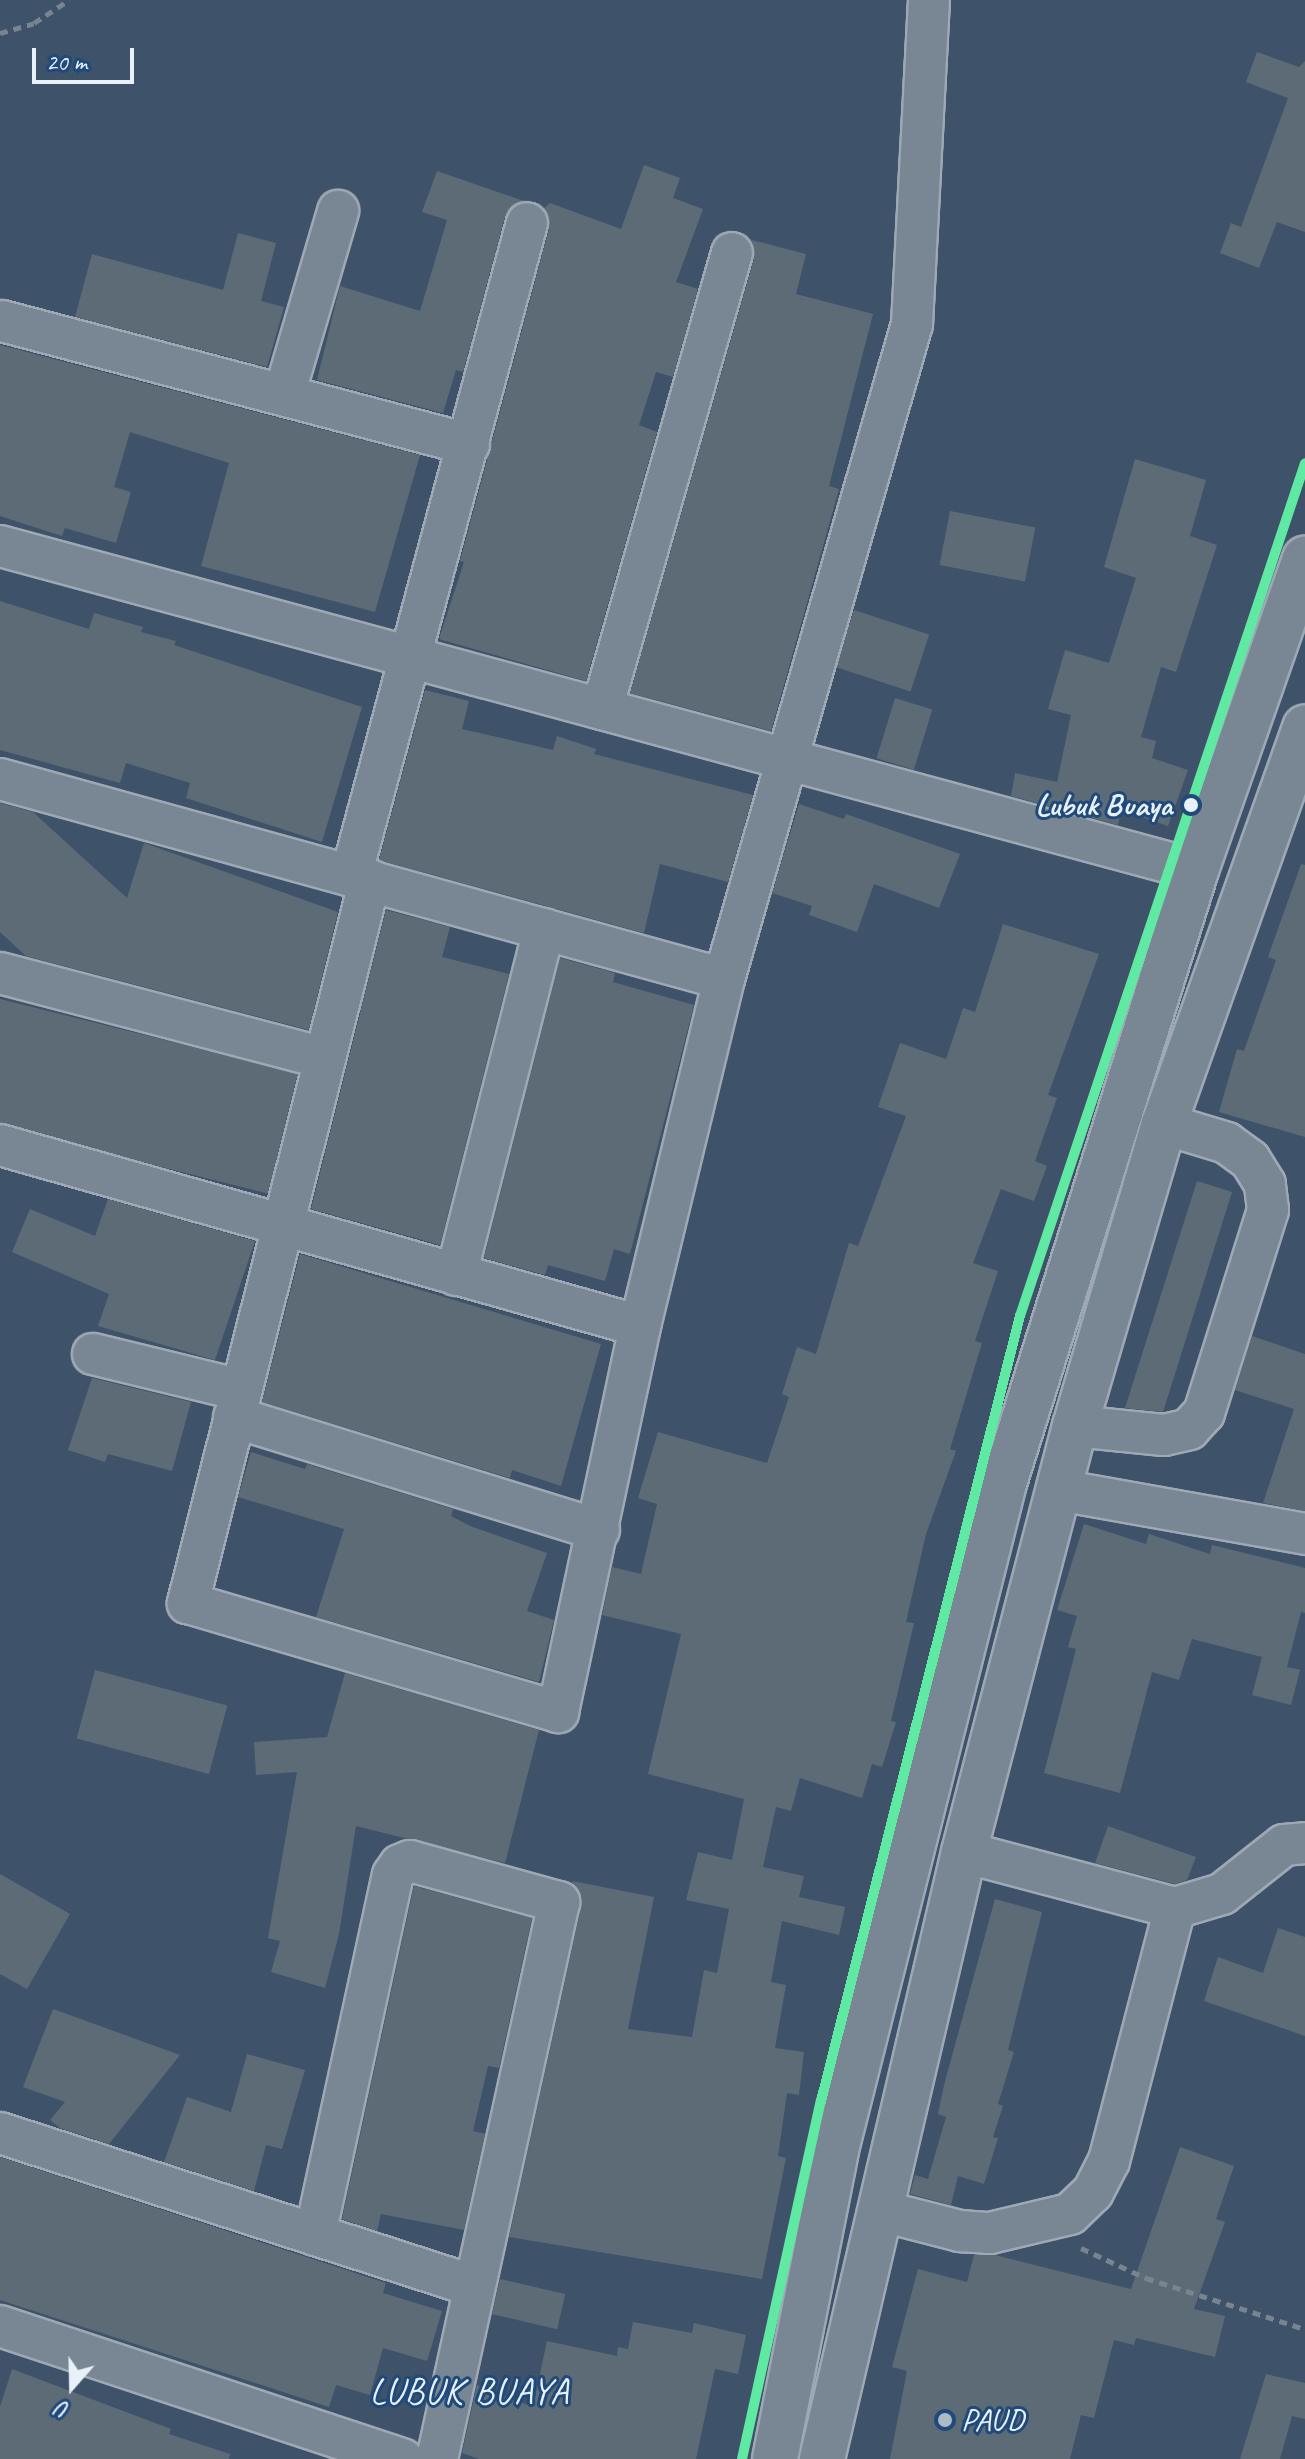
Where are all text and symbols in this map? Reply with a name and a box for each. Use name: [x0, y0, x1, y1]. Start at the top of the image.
scale bar: [36, 32, 138, 82]
text: 20 m: [46, 47, 87, 77]
place label: Lubuk Buaya: [1036, 786, 1172, 824]
marker: Lubuk Buaya: [1179, 793, 1203, 817]
north arrow: [32, 2347, 112, 2427]
district label: LUBUK BUAYA: [369, 2370, 571, 2414]
text: U: [54, 2395, 74, 2425]
place label: PAUD: [961, 2401, 1024, 2439]
marker: PAUD: [936, 2411, 954, 2429]

